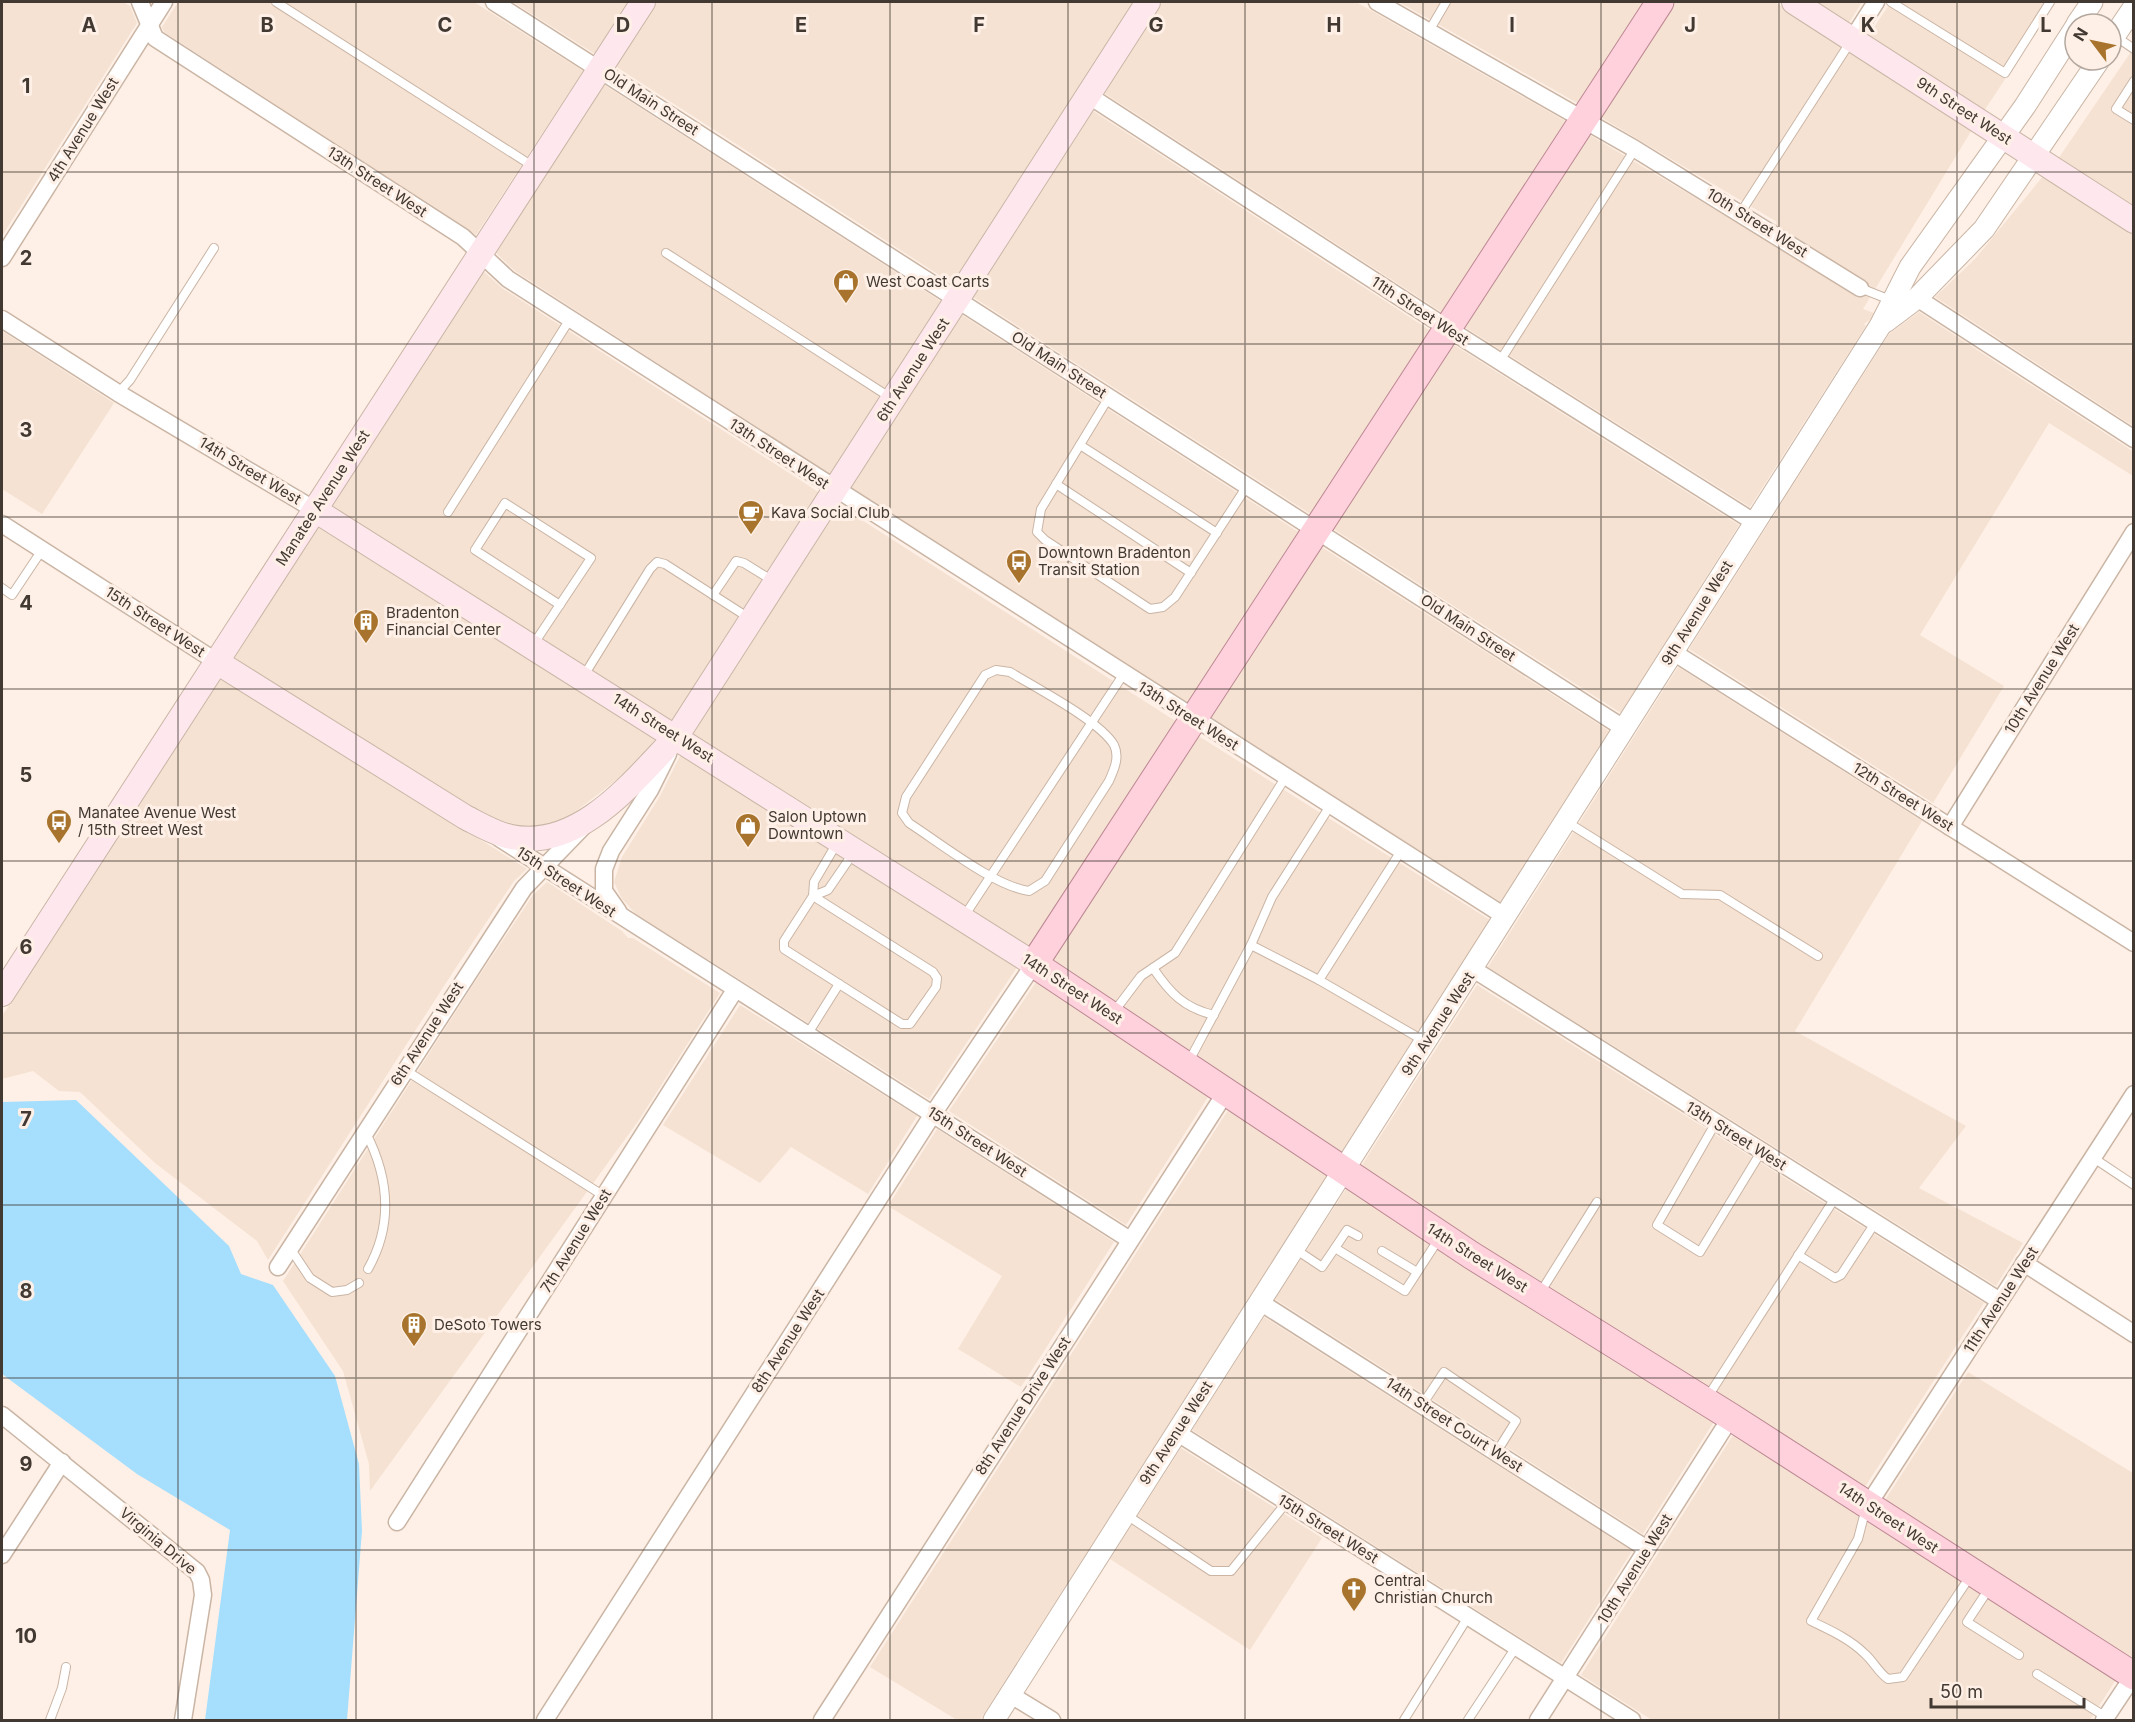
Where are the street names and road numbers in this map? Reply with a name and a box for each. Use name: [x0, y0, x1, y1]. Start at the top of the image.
street label: Old Main Street: [600, 64, 702, 139]
street label: 9th Street West: [1913, 73, 2016, 148]
street label: 4th Avenue West: [43, 74, 123, 186]
street label: 13th Street West: [324, 142, 431, 221]
street label: 10th Street West: [1703, 184, 1812, 261]
street label: 11th Street West: [1368, 272, 1473, 349]
street label: 6th Avenue West: [872, 314, 953, 425]
street label: Old Main Street: [1008, 327, 1110, 402]
street label: 13th Street West: [726, 414, 833, 493]
street label: Manatee Avenue West: [272, 426, 374, 569]
street label: 14th Street West: [196, 433, 305, 509]
street label: 9th Avenue West: [1657, 557, 1736, 669]
street label: 15th Street West: [102, 582, 209, 661]
street label: Old Main Street: [1417, 590, 1519, 665]
street label: 10th Avenue West: [2000, 620, 2083, 737]
street label: 13th Street West: [1134, 677, 1242, 754]
street label: 14th Street West: [609, 689, 718, 766]
street label: 12th Street West: [1849, 758, 1957, 835]
street label: 15th Street West: [513, 842, 620, 921]
street label: 14th Street West: [1018, 949, 1126, 1028]
street label: 9th Avenue West: [1397, 968, 1478, 1079]
street label: 6th Avenue West: [386, 978, 467, 1089]
street label: 13th Street West: [1682, 1097, 1790, 1174]
street label: 15th Street West: [924, 1102, 1031, 1181]
street label: 7th Avenue West: [536, 1185, 615, 1296]
street label: 14th Street West: [1423, 1219, 1532, 1296]
street label: 11th Avenue West: [1959, 1243, 2042, 1356]
street label: 8th Avenue West: [747, 1285, 828, 1396]
street label: 8th Avenue Drive West: [971, 1333, 1074, 1479]
street label: 14th Street Court West: [1382, 1373, 1527, 1476]
street label: 9th Avenue West: [1135, 1377, 1216, 1488]
street label: 14th Street West: [1834, 1478, 1942, 1557]
street label: 15th Street West: [1274, 1490, 1382, 1567]
street label: Virginia Drive: [116, 1503, 201, 1578]
street label: 10th Avenue West: [1593, 1510, 1676, 1627]

